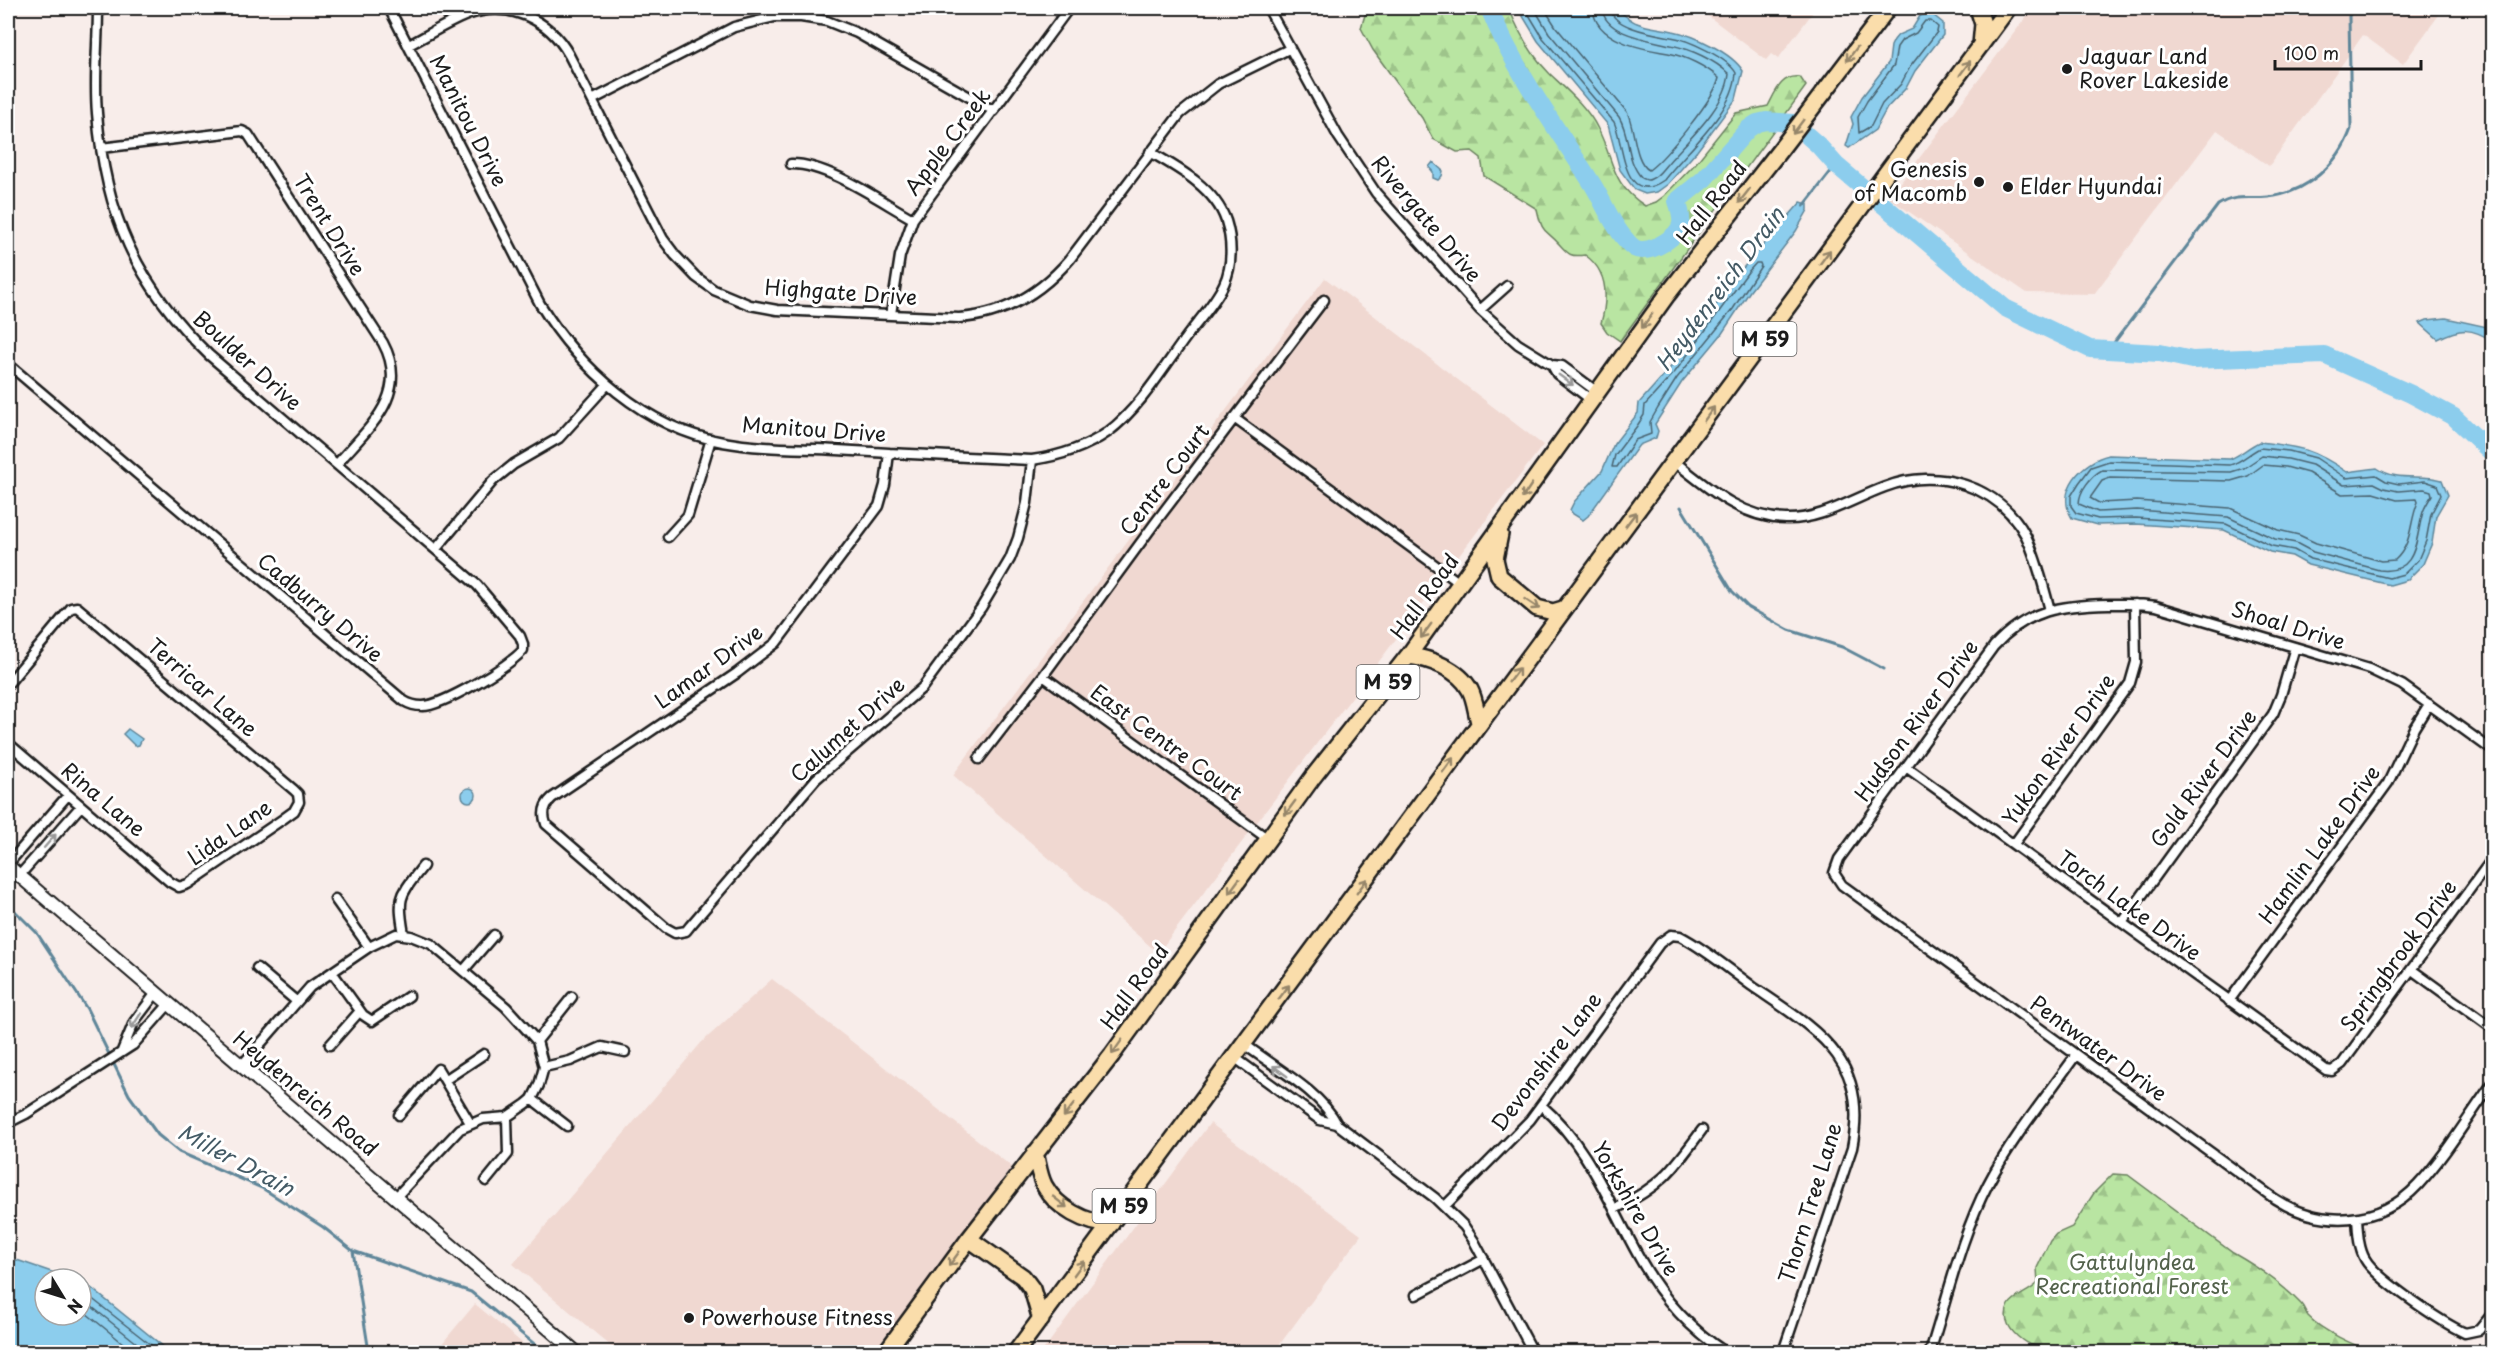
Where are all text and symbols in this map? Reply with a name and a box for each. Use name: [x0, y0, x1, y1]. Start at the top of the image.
scale bar: [2275, 33, 2420, 71]
place label: Jaguar Land Rover Lakeside: [2079, 39, 2229, 95]
text: 100 m: [2284, 39, 2339, 66]
one-way arrow: [1846, 46, 1859, 62]
street label: Manitou Drive: [423, 49, 517, 192]
one-way arrow: [1959, 60, 1971, 76]
marker: Jaguar Land Rover Lakeside: [2060, 62, 2074, 76]
street label: Apple Creek: [895, 80, 998, 201]
one-way arrow: [1791, 119, 1804, 135]
street label: Rivergate Drive: [1365, 147, 1490, 288]
place label: Genesis of Macomb: [1854, 152, 1967, 208]
street label: Hall Road: [1667, 153, 1754, 251]
street label: Trent Drive: [287, 167, 375, 281]
place label: Elder Hyundai: [2020, 169, 2162, 201]
marker: Genesis of Macomb: [1972, 175, 1986, 189]
marker: Elder Hyundai: [2001, 180, 2015, 194]
one-way arrow: [1738, 188, 1751, 204]
water label: Heydenreich Drain: [1646, 198, 1792, 377]
one-way arrow: [1819, 250, 1831, 266]
street label: Highgate Drive: [764, 270, 918, 312]
street label: Boulder Drive: [187, 302, 310, 417]
one-way arrow: [1641, 313, 1653, 329]
road number: M 59: [1734, 322, 1796, 356]
one-way arrow: [1557, 374, 1573, 387]
street label: Manitou Drive: [741, 407, 887, 449]
one-way arrow: [1703, 407, 1715, 423]
street label: Centre Court: [1111, 416, 1216, 542]
one-way arrow: [1521, 482, 1533, 499]
one-way arrow: [1625, 512, 1637, 528]
street label: Cadburry Drive: [251, 544, 391, 669]
street label: Hall Road: [1381, 546, 1466, 645]
street label: Shoal Drive: [2228, 592, 2350, 657]
one-way arrow: [1524, 597, 1541, 610]
street label: Lamar Drive: [647, 615, 769, 716]
one-way arrow: [1420, 623, 1432, 639]
street label: Terricar Lane: [141, 630, 265, 743]
street label: Hudson River Drive: [1846, 632, 1985, 807]
road number: M 59: [1356, 665, 1420, 699]
street label: Yukon River Drive: [1993, 666, 2122, 831]
street label: Calumet Drive: [782, 668, 911, 789]
one-way arrow: [1508, 668, 1520, 684]
street label: East Centre Court: [1085, 675, 1250, 808]
street label: Gold River Drive: [2141, 702, 2264, 854]
street label: Rina Lane: [55, 754, 154, 843]
one-way arrow: [1442, 758, 1455, 774]
street label: Hamlin Lake Drive: [2250, 758, 2387, 930]
street label: Lida Lane: [180, 790, 278, 872]
one-way arrow: [1284, 800, 1297, 816]
one-way arrow: [43, 834, 57, 849]
street label: Torch Lake Drive: [2052, 841, 2209, 967]
street label: Springbrook Drive: [2331, 872, 2464, 1037]
one-way arrow: [1228, 878, 1240, 894]
one-way arrow: [1356, 879, 1368, 895]
street label: Hall Road: [1091, 936, 1176, 1035]
one-way arrow: [1277, 984, 1290, 1000]
street label: Devonshire Lane: [1482, 984, 1609, 1137]
street label: Pentwater Drive: [2024, 987, 2175, 1108]
one-way arrow: [130, 1012, 142, 1029]
street label: Heydenreich Road: [227, 1022, 386, 1163]
one-way arrow: [1111, 1039, 1124, 1056]
one-way arrow: [1273, 1064, 1289, 1077]
one-way arrow: [1063, 1102, 1076, 1118]
water label: Miller Drain: [173, 1114, 302, 1204]
street label: Thorn Tree Lane: [1769, 1118, 1849, 1287]
street label: Yorkshire Drive: [1585, 1135, 1688, 1281]
road number: M 59: [1092, 1189, 1156, 1223]
one-way arrow: [1052, 1196, 1068, 1209]
park label: Gattulyndea Recreational Forest: [2035, 1245, 2229, 1301]
one-way arrow: [948, 1251, 960, 1267]
one-way arrow: [1073, 1260, 1085, 1276]
north arrow: [33, 1267, 93, 1327]
text: N: [62, 1294, 89, 1319]
place label: Powerhouse Fitness: [701, 1300, 893, 1332]
marker: Powerhouse Fitness: [682, 1311, 696, 1325]

